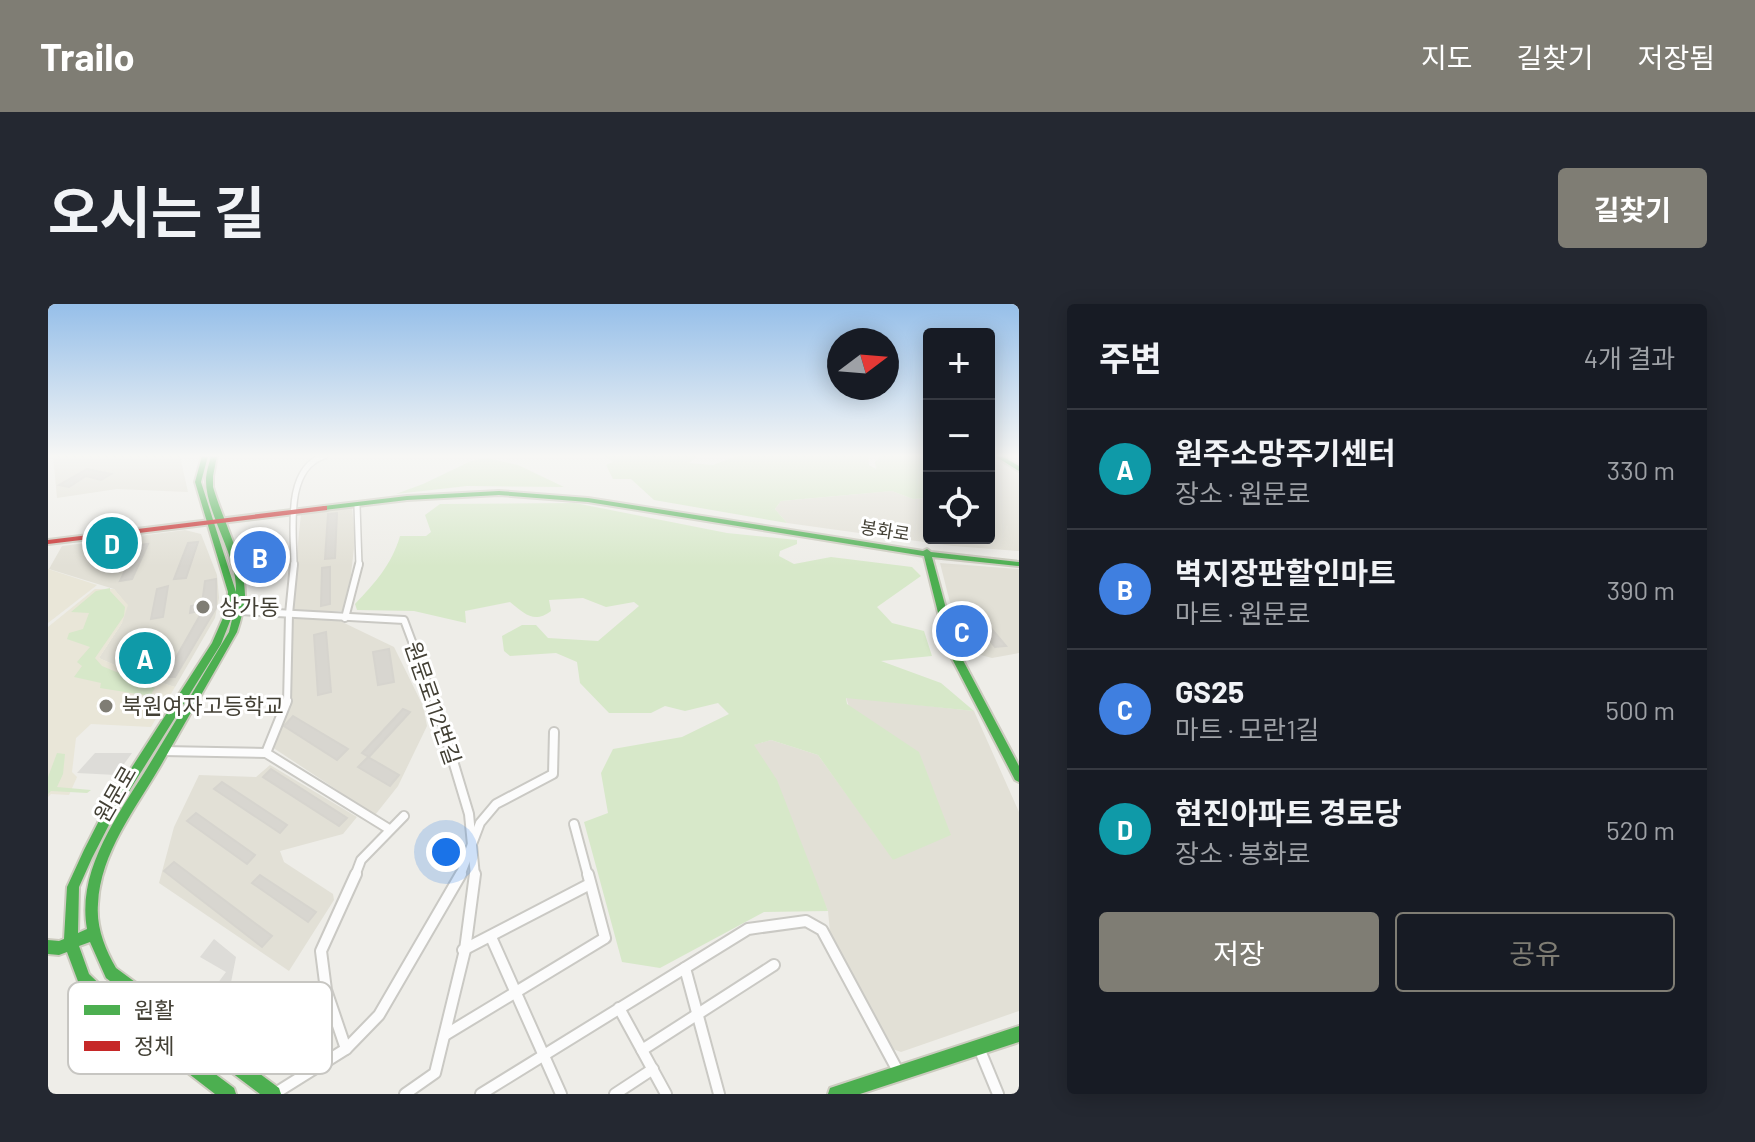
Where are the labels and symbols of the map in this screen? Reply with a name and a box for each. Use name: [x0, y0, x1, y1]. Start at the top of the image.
north arrow: [827, 328, 899, 400]
pin: D: [86, 513, 138, 573]
street label: 봉화로: [859, 515, 911, 545]
pin: B: [234, 527, 286, 587]
place label: 상가동: [219, 593, 280, 619]
marker: 상가동: [194, 598, 212, 616]
pin: C: [936, 601, 988, 661]
pin: A: [119, 628, 171, 688]
street label: 원문로112번길: [401, 638, 467, 768]
place label: 북원여자고등학교: [122, 692, 284, 718]
marker: 북원여자고등학교: [97, 697, 115, 715]
street label: 원문로: [88, 761, 141, 826]
your location: [426, 832, 466, 872]
legend: [68, 982, 332, 1074]
text: 원활: [134, 996, 174, 1022]
text: 정체: [134, 1032, 174, 1058]

